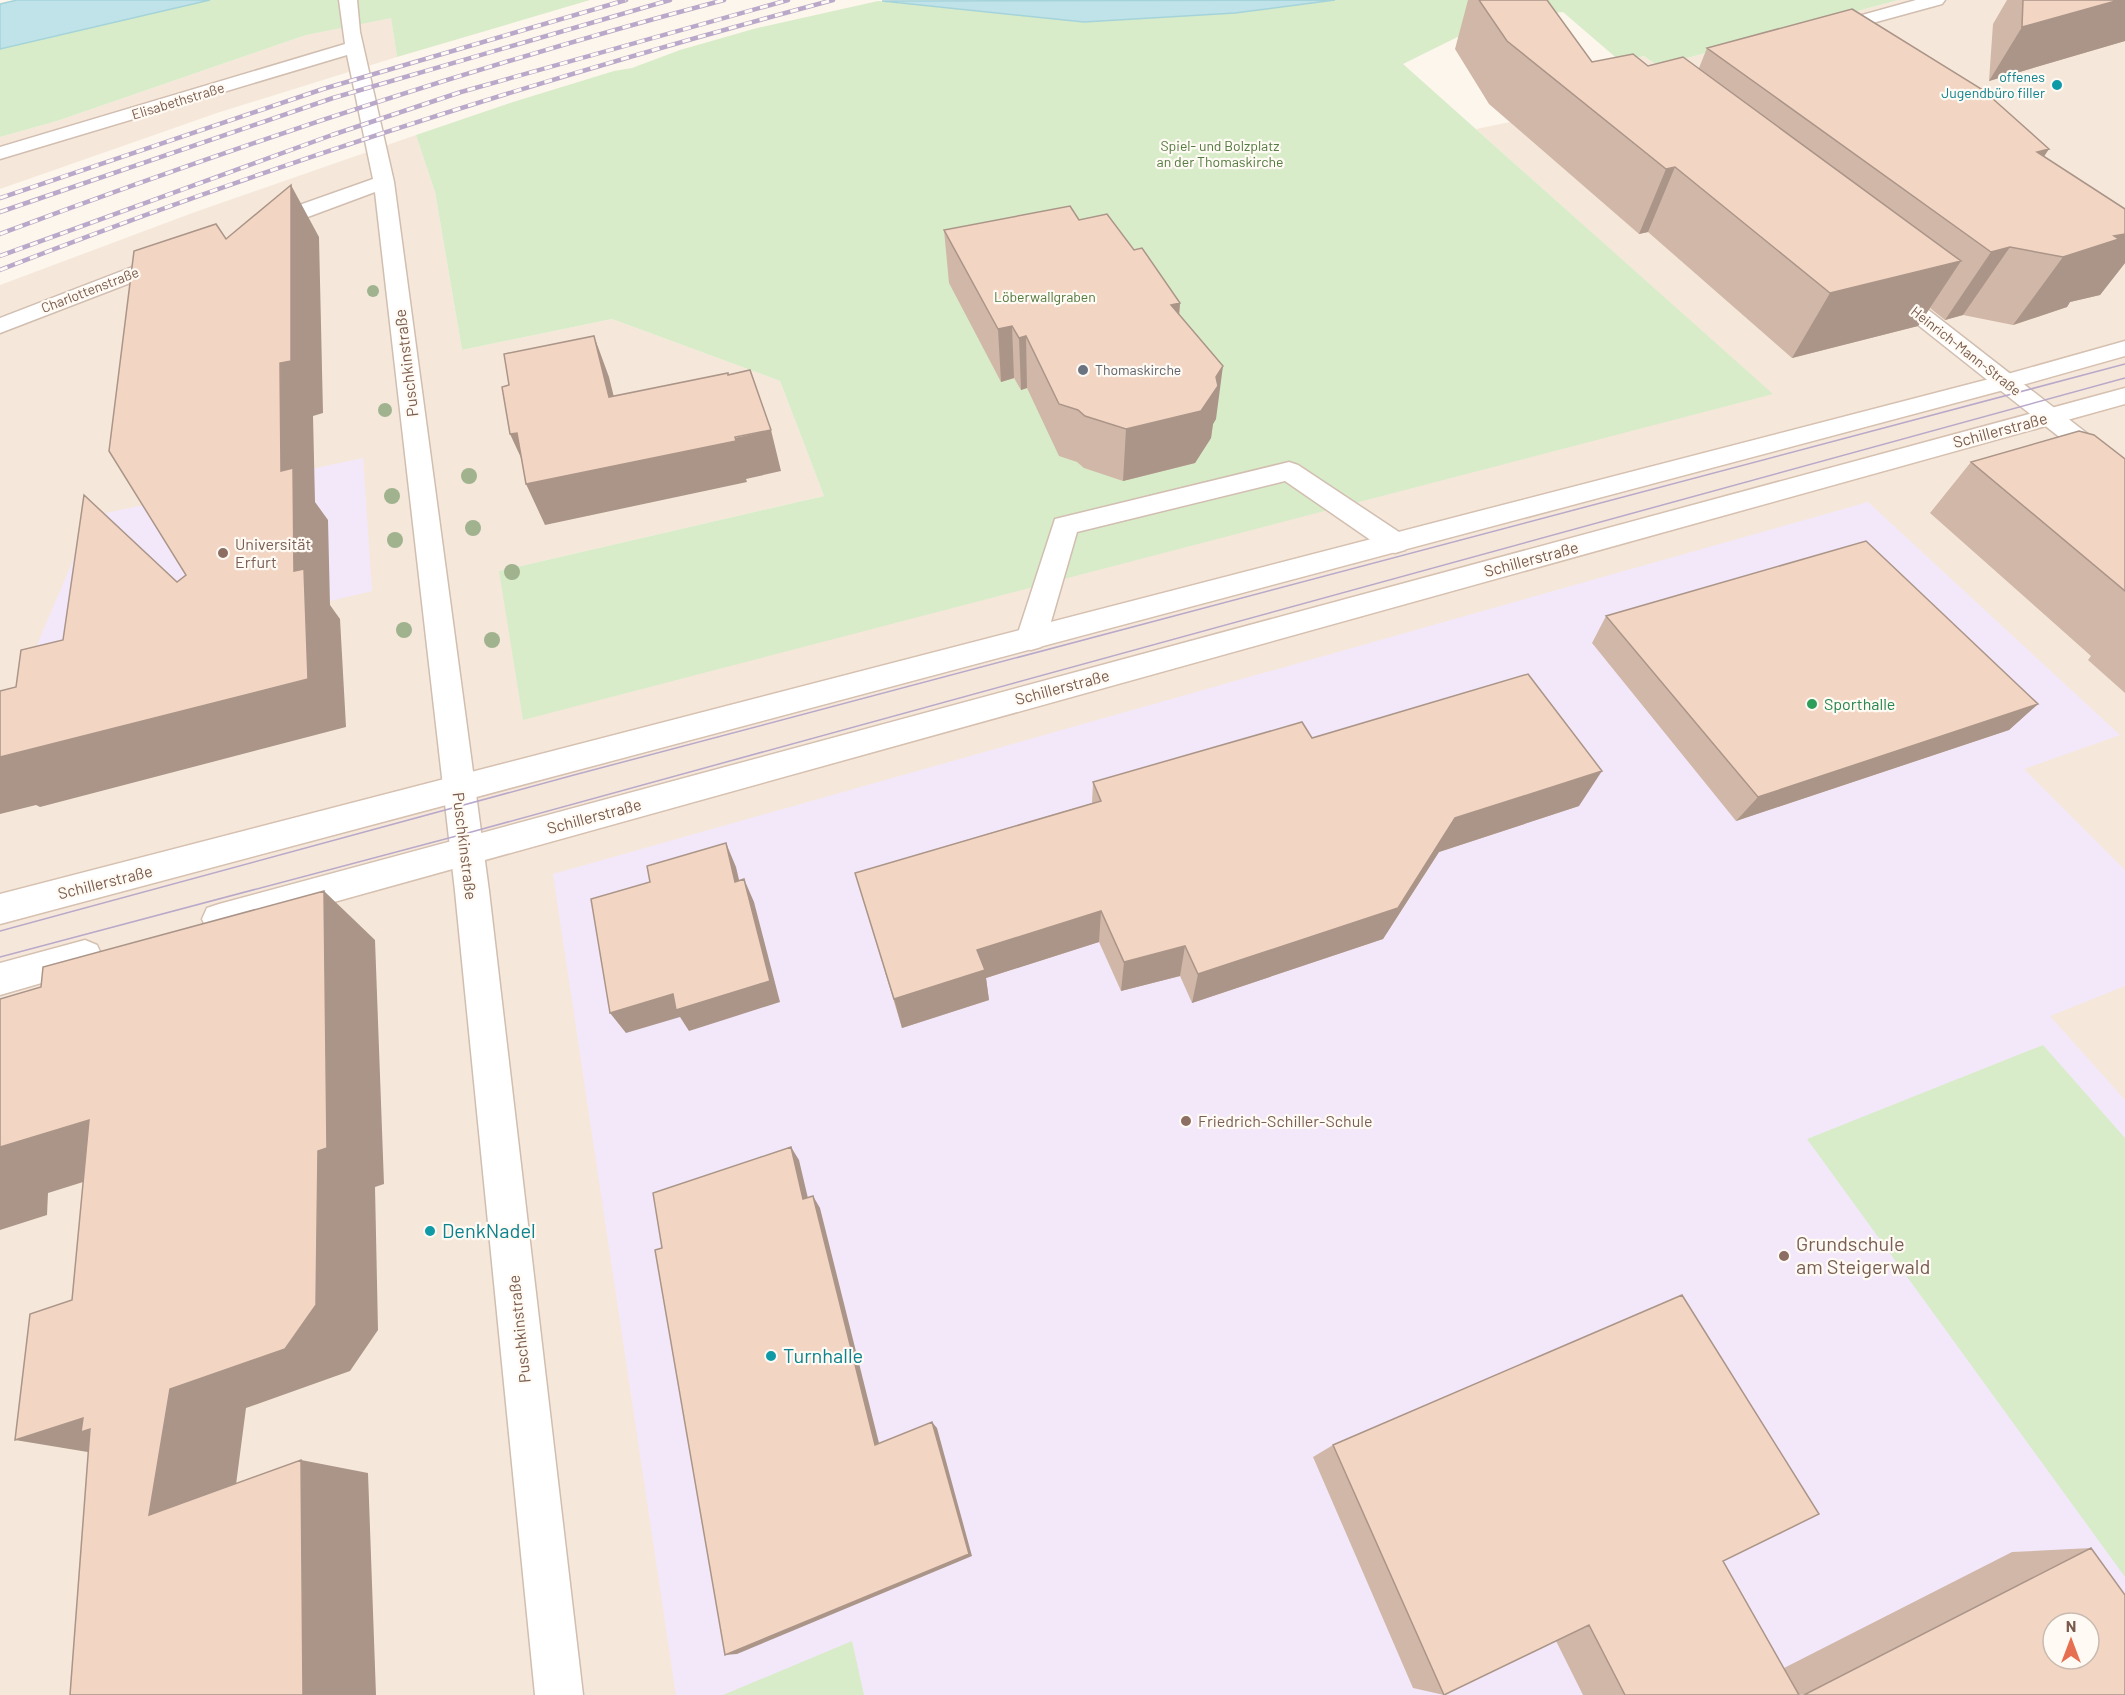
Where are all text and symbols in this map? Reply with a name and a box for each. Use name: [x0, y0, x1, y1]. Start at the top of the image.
place label: offenes Jugendbüro filler: [1941, 68, 2045, 101]
street label: Elisabethstraße: [129, 78, 226, 123]
marker: offenes Jugendbüro filler: [2050, 78, 2064, 92]
park label: Spiel- und Bolzplatz an der Thomaskirche: [1157, 137, 1283, 170]
street label: Charlottenstraße: [39, 263, 141, 316]
park label: Löberwallgraben: [994, 288, 1096, 305]
street label: Heinrich-Mann-Straße: [1908, 302, 2025, 399]
street label: Puschkinstraße: [389, 308, 422, 418]
place label: Thomaskirche: [1095, 361, 1181, 378]
marker: Thomaskirche: [1076, 363, 1090, 377]
street label: Schillerstraße: [1951, 408, 2049, 451]
place label: Universität Erfurt: [235, 534, 311, 571]
street label: Schillerstraße: [1482, 537, 1580, 580]
marker: Universität Erfurt: [216, 546, 230, 560]
street label: Schillerstraße: [1013, 665, 1111, 708]
place label: Sporthalle: [1824, 694, 1895, 713]
marker: Sporthalle: [1805, 697, 1819, 711]
street label: Puschkinstraße: [449, 791, 482, 901]
street label: Schillerstraße: [545, 794, 643, 837]
street label: Schillerstraße: [56, 861, 154, 902]
place label: Friedrich-Schiller-Schule: [1198, 1111, 1372, 1130]
marker: Friedrich-Schiller-Schule: [1179, 1114, 1193, 1128]
place label: DenkNadel: [442, 1218, 536, 1242]
marker: DenkNadel: [423, 1224, 437, 1238]
place label: Grundschule am Steigerwald: [1796, 1231, 1930, 1278]
marker: Grundschule am Steigerwald: [1777, 1249, 1791, 1263]
street label: Puschkinstraße: [503, 1274, 534, 1384]
place label: Turnhalle: [783, 1343, 863, 1367]
marker: Turnhalle: [764, 1349, 778, 1363]
north arrow: [2041, 1611, 2101, 1671]
text: N: [2066, 1616, 2076, 1635]

